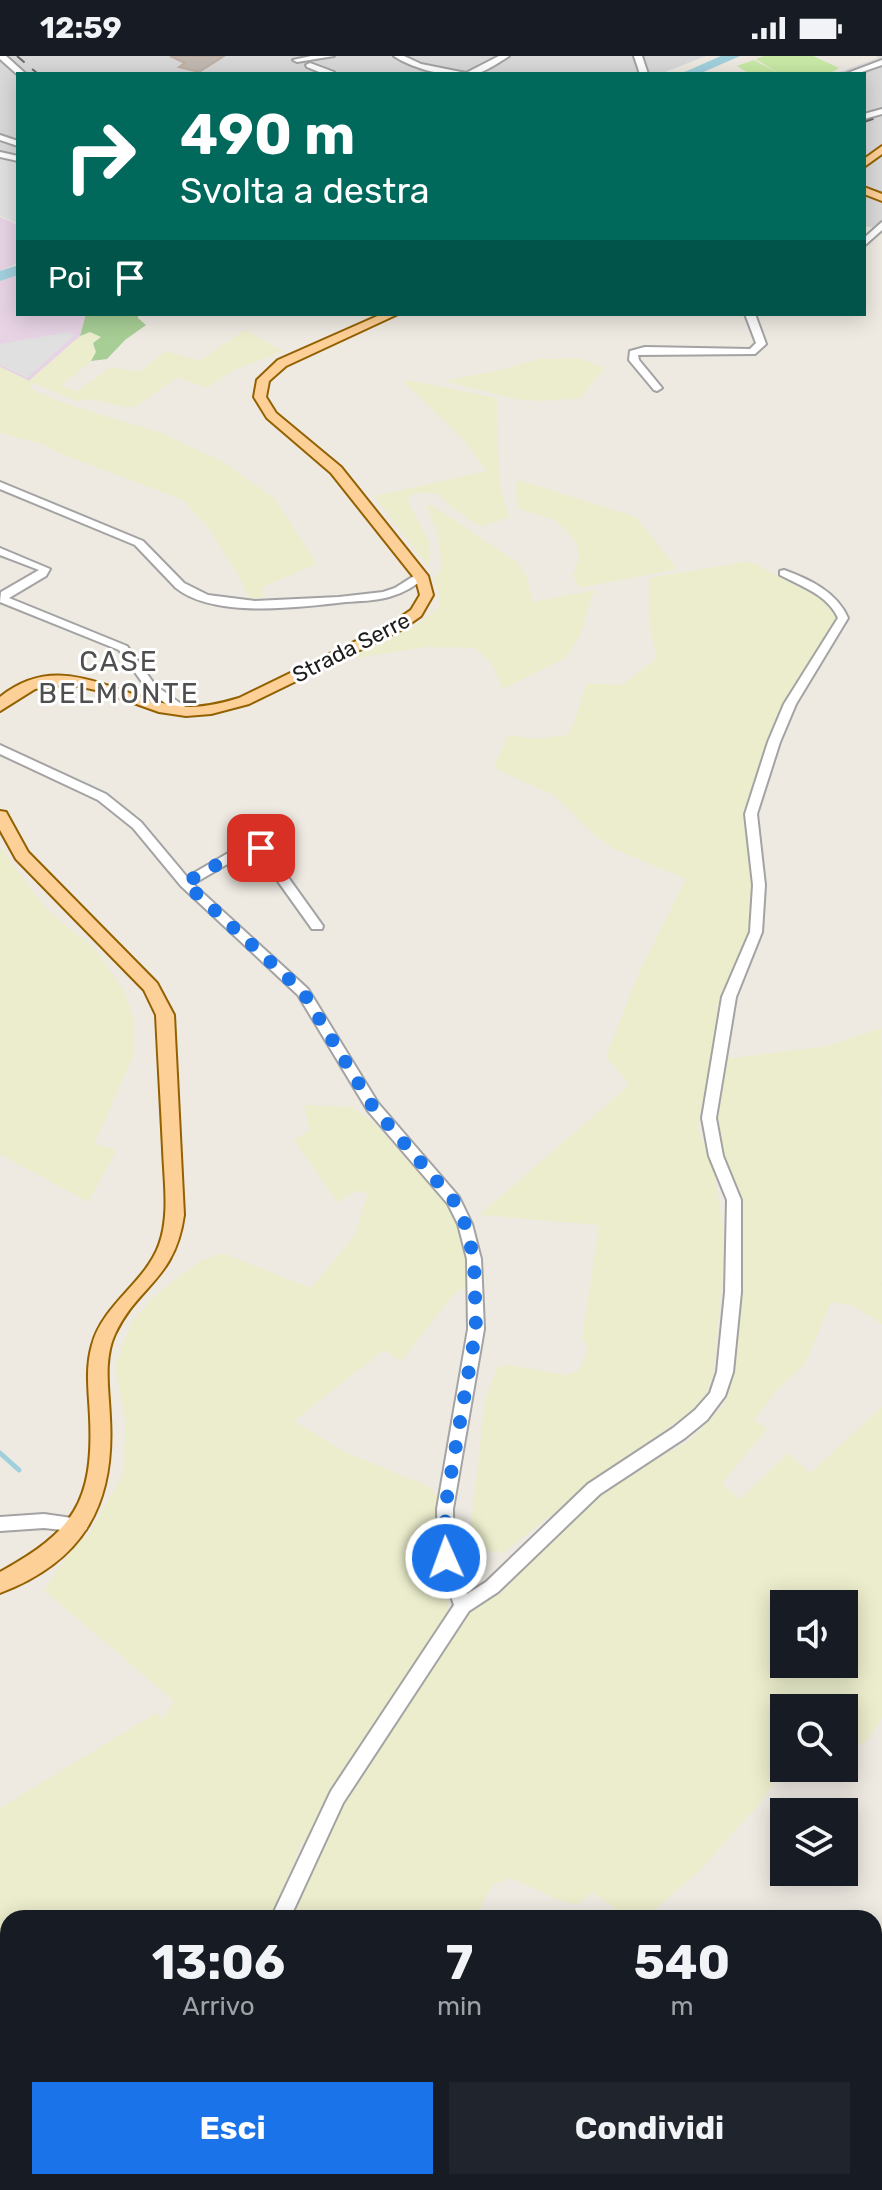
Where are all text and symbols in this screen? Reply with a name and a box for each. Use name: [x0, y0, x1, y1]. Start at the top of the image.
text: 12:59: [40, 10, 122, 46]
text: 490 m: [180, 102, 355, 168]
icon: right: [48, 104, 152, 208]
text: Svolta a destra: [180, 169, 430, 212]
icon: arrive: [108, 256, 152, 300]
text: Poi: [48, 260, 92, 296]
street label: Strada Serre: [288, 606, 414, 689]
district label: CASE BELMONTE: [38, 645, 200, 710]
pin: [227, 814, 295, 882]
icon: arrive: [239, 826, 283, 870]
position arrow: [404, 1516, 488, 1600]
map controls: [770, 1590, 858, 1886]
button: sound: [770, 1590, 858, 1678]
button: search: [770, 1694, 858, 1782]
button: layers: [770, 1798, 858, 1886]
text: 13:06: [152, 1934, 285, 1991]
text: 7: [446, 1934, 473, 1991]
text: 540: [634, 1934, 730, 1991]
text: Arrivo: [182, 1991, 255, 2022]
text: min: [437, 1991, 482, 2022]
text: m: [670, 1991, 694, 2022]
button: Esci: [32, 2082, 433, 2174]
button: Condividi: [449, 2082, 850, 2174]

